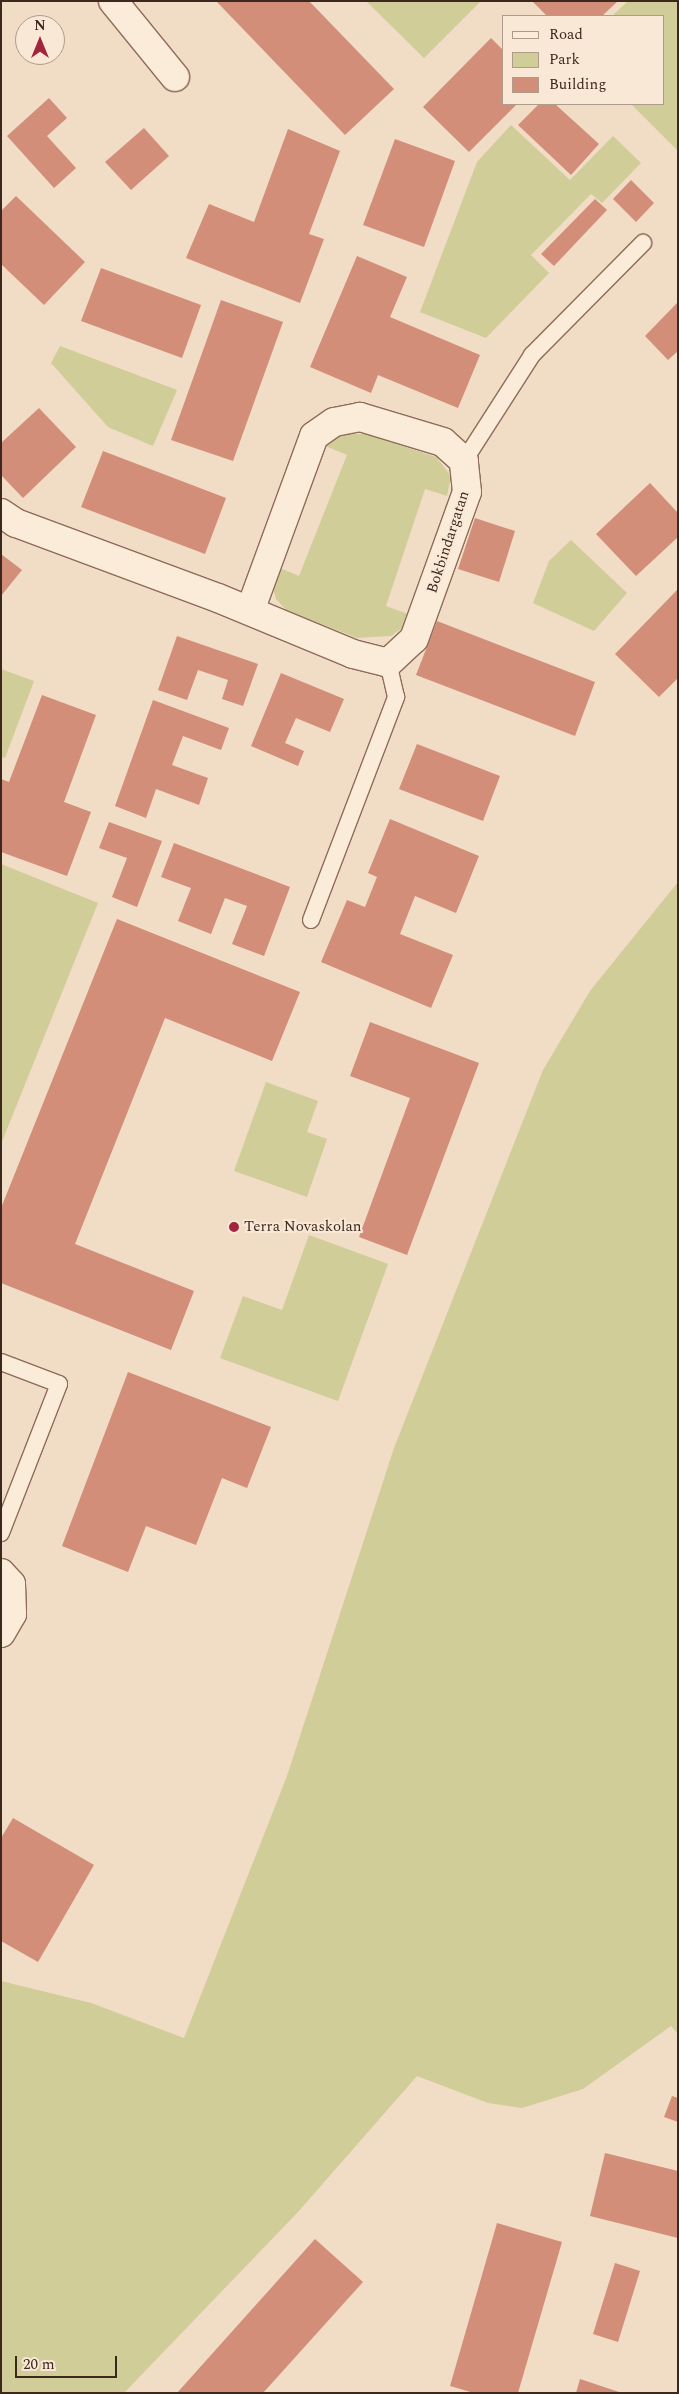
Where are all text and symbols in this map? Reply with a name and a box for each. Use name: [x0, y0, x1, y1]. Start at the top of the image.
north arrow: [15, 15, 65, 65]
text: N: [34, 15, 46, 36]
legend: [502, 15, 664, 105]
text: Road: [549, 23, 583, 46]
text: Park: [549, 48, 580, 71]
text: Building: [549, 73, 606, 96]
street label: Bokbindargatan: [423, 489, 473, 595]
place label: Terra Novaskolan: [244, 1218, 362, 1236]
marker: Terra Novaskolan: [228, 1221, 240, 1233]
scale bar: [18, 2346, 120, 2378]
text: 20 m: [23, 2353, 55, 2376]

